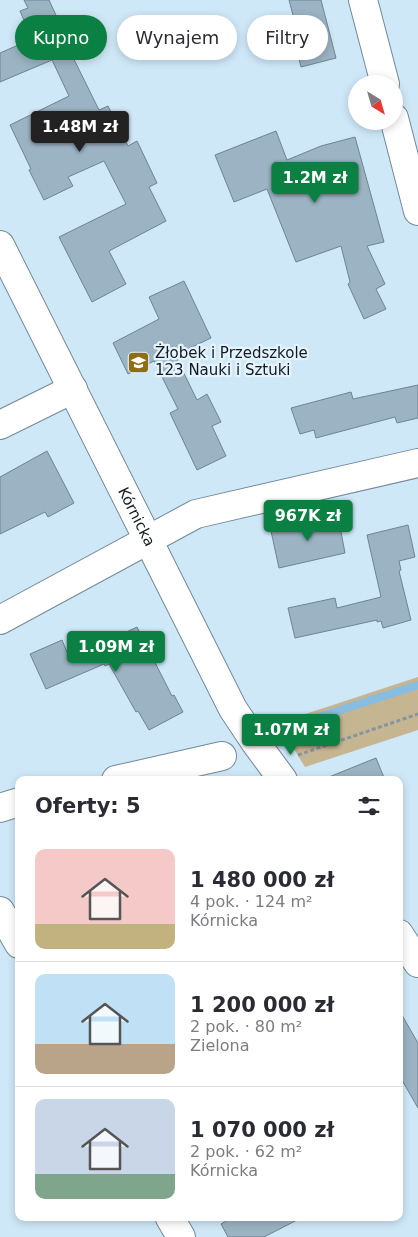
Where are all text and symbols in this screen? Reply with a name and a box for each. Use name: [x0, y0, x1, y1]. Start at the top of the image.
chip: Kupno: [15, 15, 107, 60]
chip: Wynajem: [117, 15, 237, 60]
chip: Filtry: [247, 15, 328, 60]
north arrow: [348, 75, 402, 130]
map controls: [348, 75, 403, 130]
pin: 1.48M zł: [28, 110, 132, 153]
text: 1.48M zł: [42, 117, 118, 136]
pin: 1.2M zł: [269, 162, 361, 204]
text: 1.2M zł: [282, 168, 348, 187]
place label: Żłobek i Przedszkole 123 Nauki i Sztuki: [155, 343, 308, 379]
school or university icon: Żłobek i Przedszkole 123 Nauki i Sztuki: [127, 350, 151, 374]
street label: Kórnicka: [114, 484, 159, 549]
pin: 967K zł: [262, 500, 354, 542]
text: 967K zł: [275, 506, 341, 525]
pin: 1.09M zł: [64, 630, 168, 673]
text: 1.09M zł: [78, 637, 154, 656]
pin: 1.07M zł: [239, 714, 343, 756]
text: 1.07M zł: [253, 720, 329, 739]
icon: filters: [355, 792, 383, 820]
text: Oferty: 5: [35, 794, 141, 818]
text: 1 480 000 zł: [190, 868, 334, 892]
icon: home: [75, 869, 135, 929]
text: 4 pok. · 124 m²: [190, 892, 312, 911]
text: Kórnicka: [190, 911, 258, 930]
text: 1 200 000 zł: [190, 993, 334, 1017]
icon: home: [75, 994, 135, 1054]
text: 2 pok. · 80 m²: [190, 1017, 302, 1036]
text: Zielona: [190, 1036, 249, 1055]
text: 1 070 000 zł: [190, 1118, 334, 1142]
icon: home: [75, 1119, 135, 1179]
text: 2 pok. · 62 m²: [190, 1142, 302, 1161]
text: Kórnicka: [190, 1161, 258, 1180]

